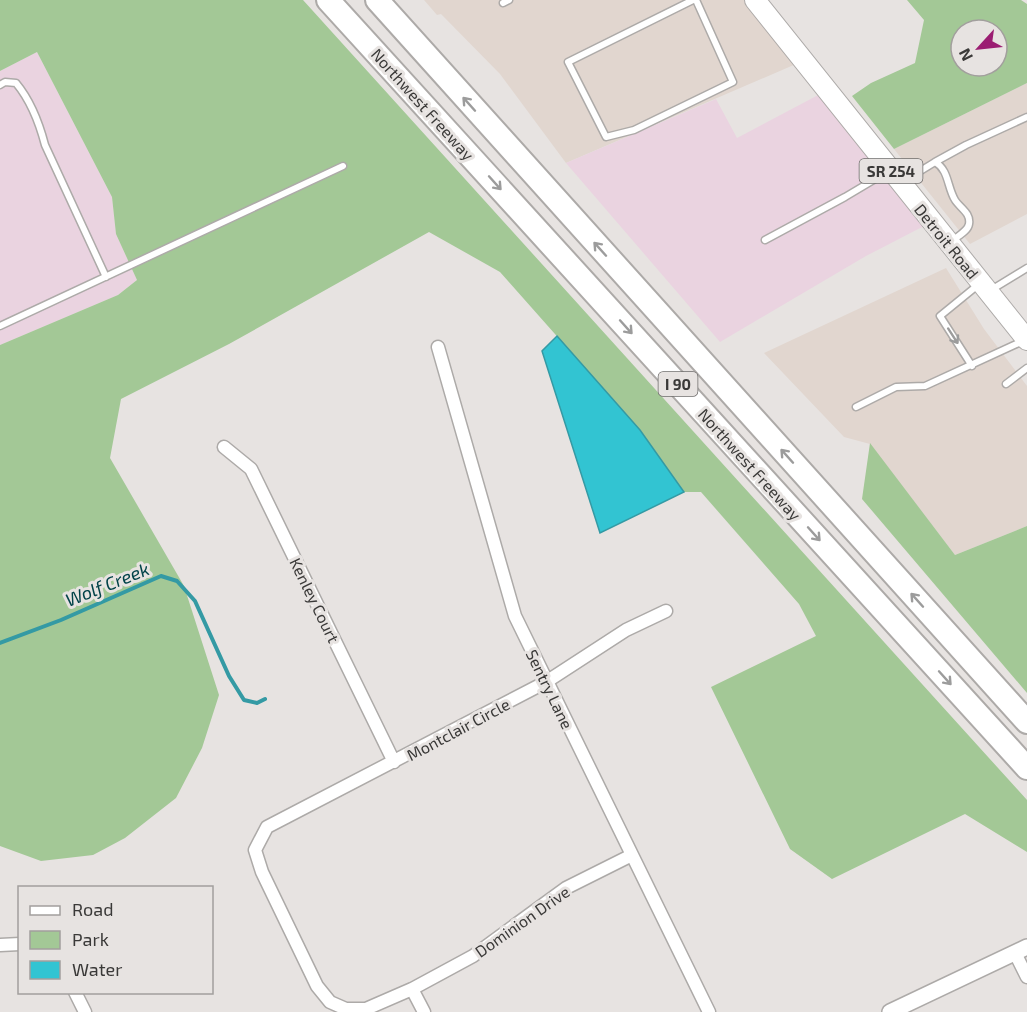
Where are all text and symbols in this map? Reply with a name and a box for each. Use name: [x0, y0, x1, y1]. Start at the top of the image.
north arrow: [949, 18, 1009, 78]
street label: Northwest Freeway: [368, 44, 479, 164]
text: N: [954, 46, 976, 65]
one-way arrow: [462, 97, 476, 112]
road number: SR 254: [860, 159, 922, 183]
one-way arrow: [488, 175, 502, 190]
street label: Detroit Road: [911, 200, 983, 282]
one-way arrow: [593, 241, 607, 256]
one-way arrow: [619, 320, 633, 335]
one-way arrow: [947, 328, 959, 344]
road number: I 90: [658, 372, 698, 396]
street label: Northwest Freeway: [695, 404, 806, 524]
one-way arrow: [780, 448, 794, 463]
one-way arrow: [807, 526, 821, 541]
street label: Kenley Court: [286, 555, 344, 645]
water label: Wolf Creek: [62, 557, 152, 611]
one-way arrow: [910, 593, 924, 608]
street label: Sentry Lane: [523, 646, 577, 732]
one-way arrow: [938, 670, 952, 685]
street label: Montclair Circle: [403, 694, 513, 764]
street label: Dominion Drive: [471, 881, 573, 961]
legend: [18, 886, 213, 994]
text: Road: [72, 898, 113, 920]
text: Park: [72, 928, 109, 950]
text: Water: [72, 958, 122, 980]

